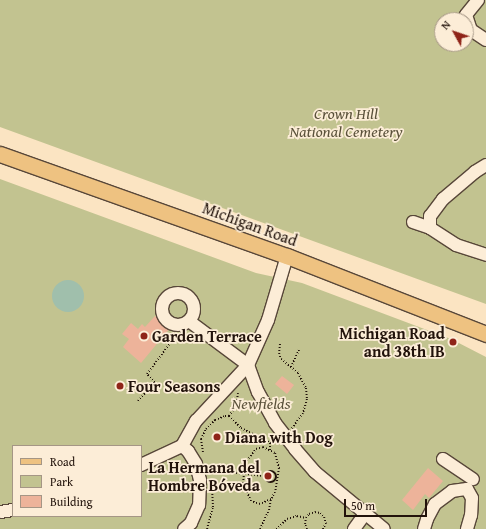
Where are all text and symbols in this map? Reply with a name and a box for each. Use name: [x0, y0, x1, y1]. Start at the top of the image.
north arrow: [434, 12, 474, 52]
text: N: [437, 17, 454, 33]
park label: Crown Hill National Cemetery: [289, 103, 403, 141]
street label: Michigan Road: [200, 198, 300, 250]
place label: Michigan Road and 38th IB: [339, 323, 445, 361]
place label: Garden Terrace: [152, 326, 262, 346]
marker: Garden Terrace: [139, 331, 149, 341]
marker: Michigan Road and 38th IB: [448, 337, 458, 347]
place label: Four Seasons: [128, 376, 220, 396]
marker: Four Seasons: [115, 381, 125, 391]
park label: Newfields: [231, 393, 291, 413]
place label: Diana with Dog: [225, 427, 333, 447]
marker: Diana with Dog: [212, 432, 222, 442]
legend: [12, 445, 142, 517]
text: Road: [50, 453, 75, 470]
place label: La Hermana del Hombre Bóveda: [148, 457, 260, 495]
marker: La Hermana del Hombre Bóveda: [263, 471, 273, 481]
text: Park: [50, 473, 73, 490]
scale bar: [346, 491, 429, 517]
text: Building: [50, 493, 93, 510]
text: 50 m: [351, 497, 375, 514]

